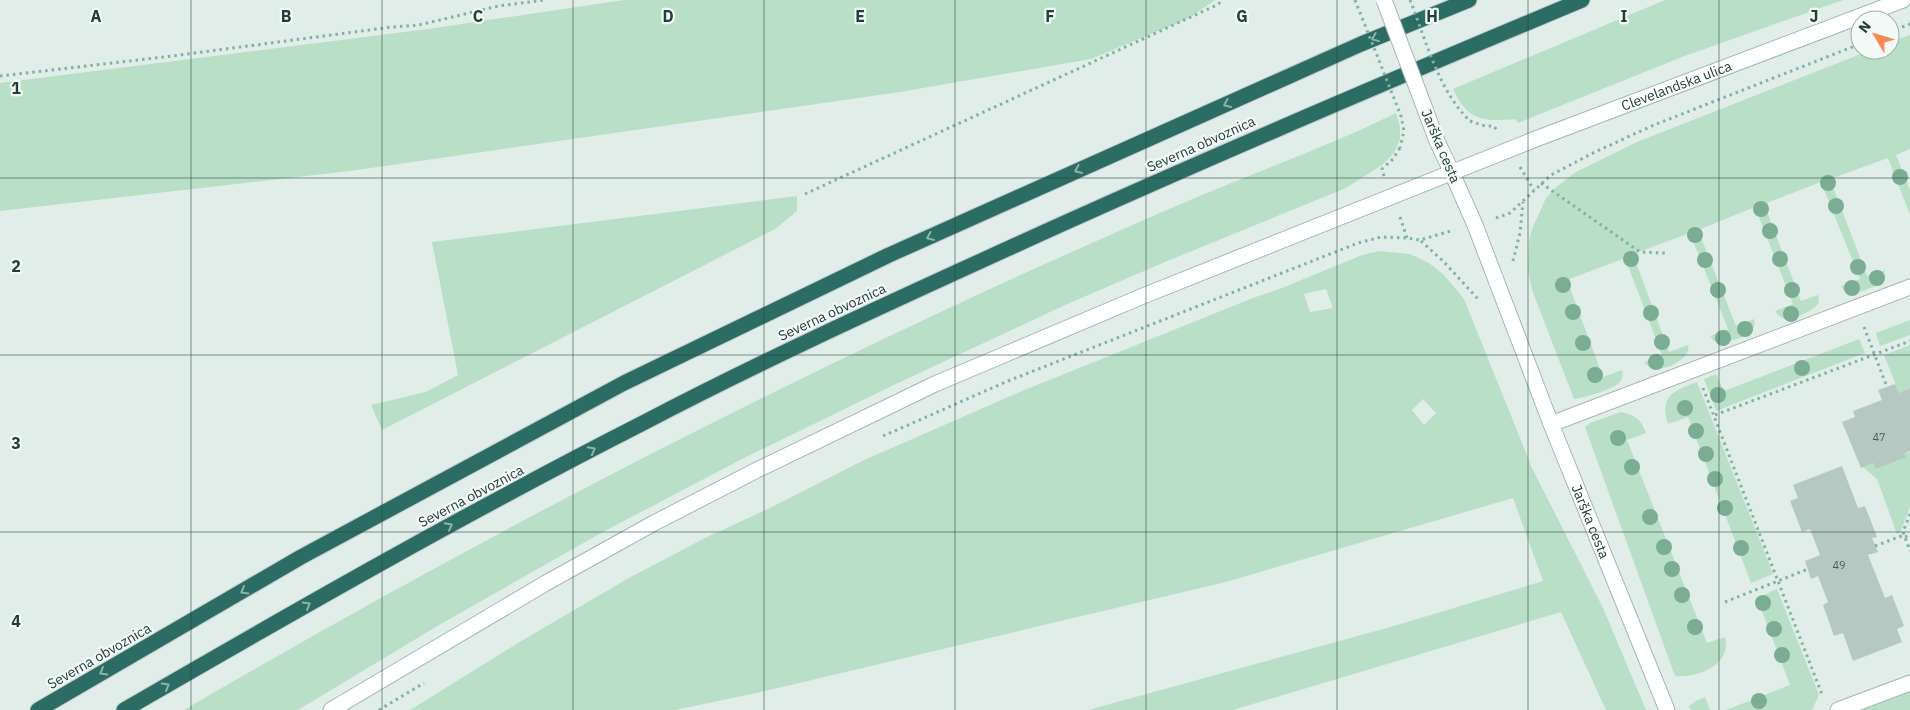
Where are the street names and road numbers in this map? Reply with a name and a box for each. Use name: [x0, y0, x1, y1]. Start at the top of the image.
street label: Clevelandska ulica: [1619, 56, 1735, 115]
street label: Jarška cesta: [1417, 106, 1465, 186]
street label: Severna obvoznica: [1144, 112, 1259, 176]
street label: Severna obvoznica: [775, 279, 889, 345]
street label: Severna obvoznica: [415, 460, 527, 531]
street label: Jarška cesta: [1567, 482, 1614, 562]
street label: Severna obvoznica: [44, 619, 155, 693]

